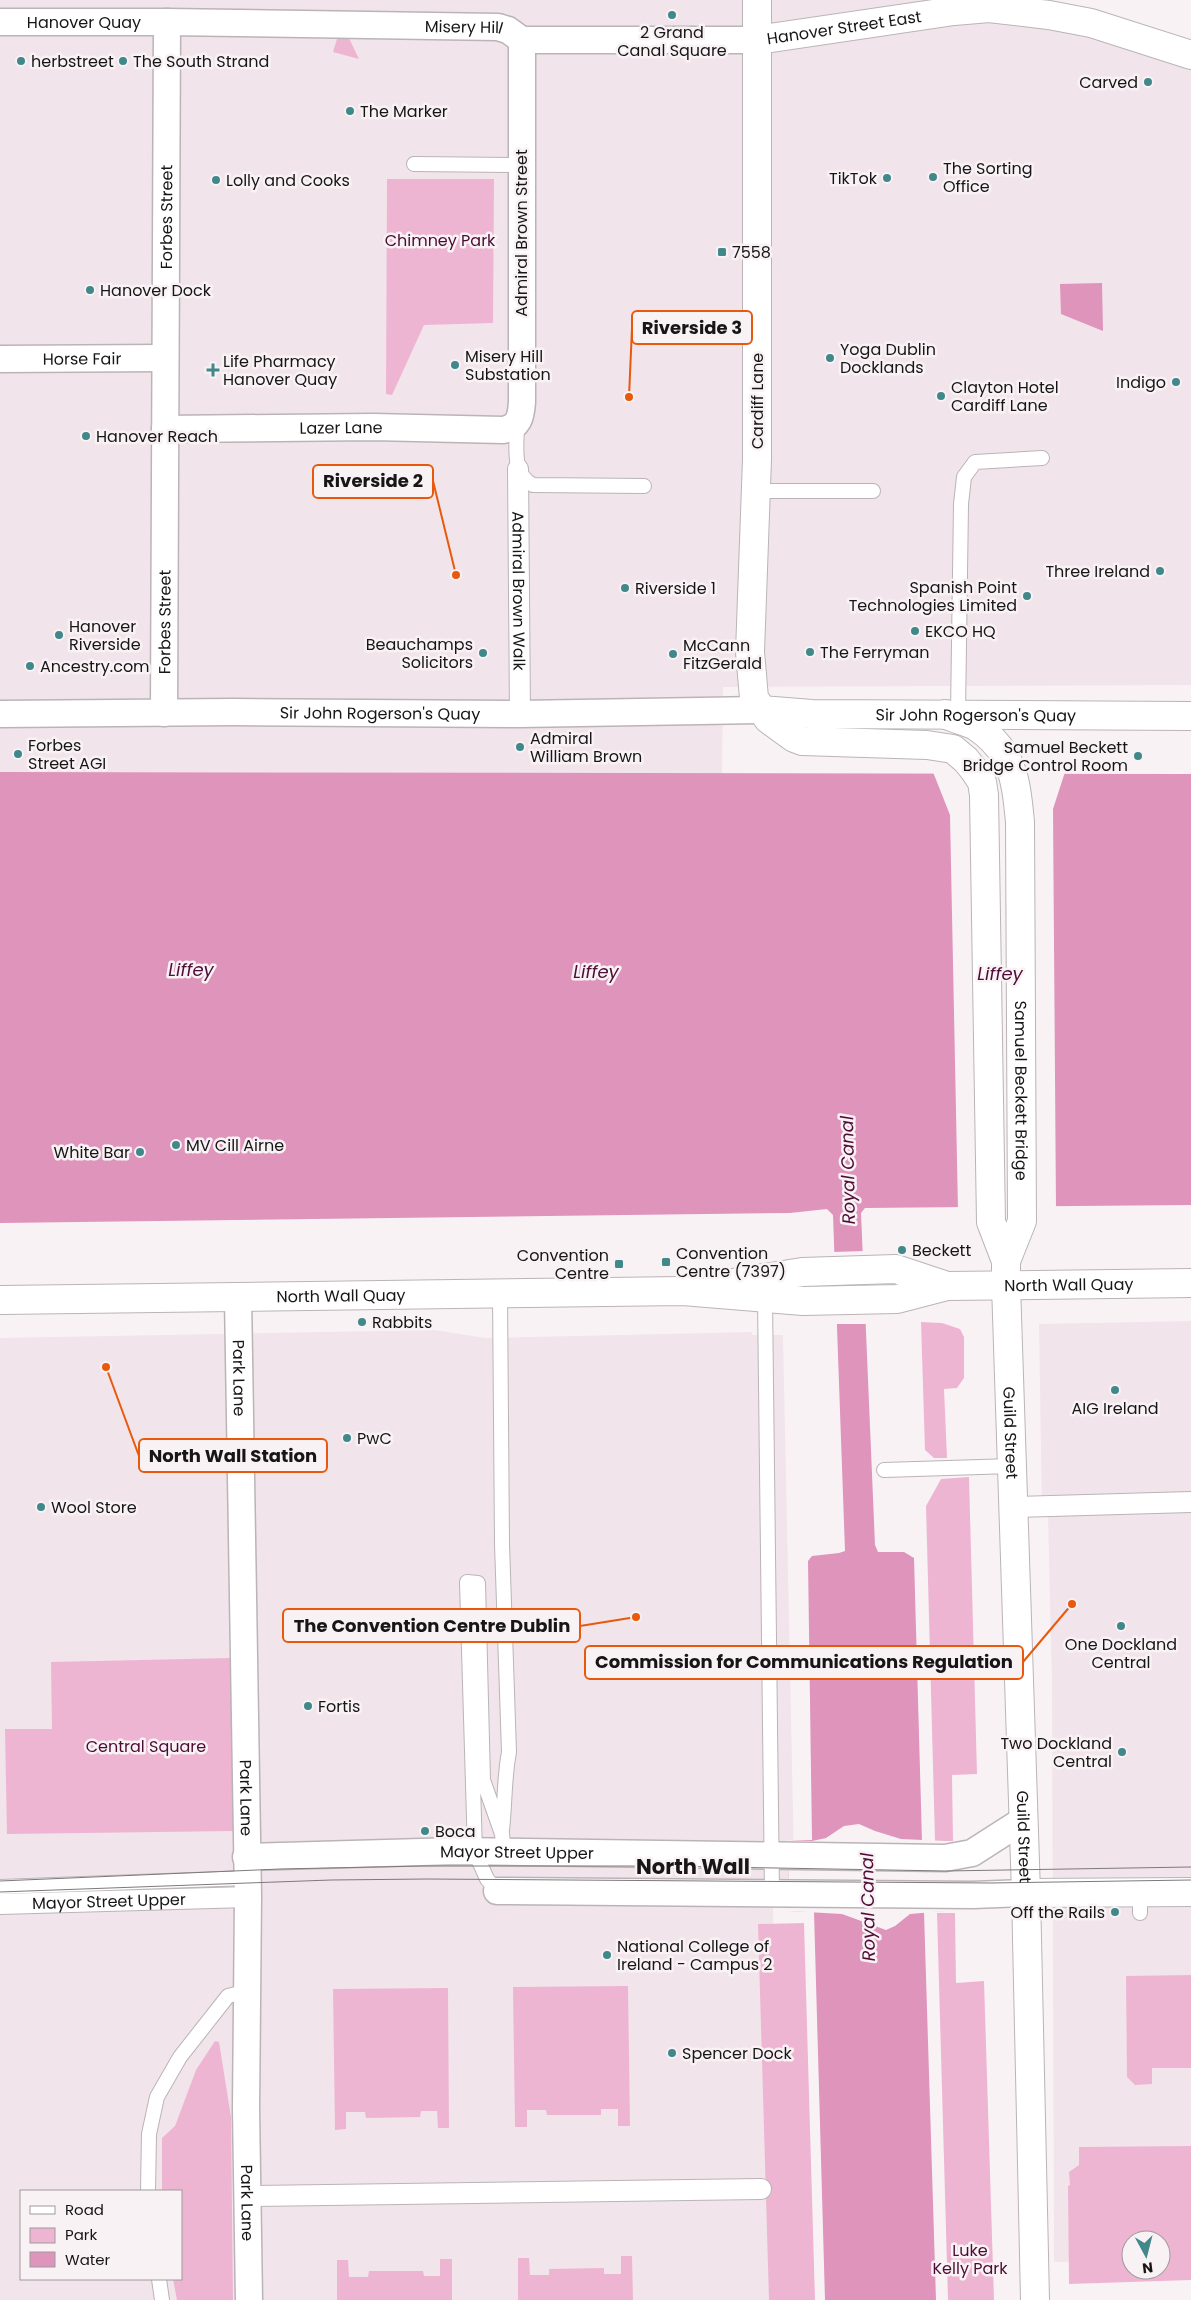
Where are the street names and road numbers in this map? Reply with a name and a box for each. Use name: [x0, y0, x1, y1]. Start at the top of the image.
street label: Hanover Street East: [765, 5, 923, 50]
street label: Hanover Quay: [27, 11, 141, 34]
street label: Misery Hill: [425, 15, 506, 40]
street label: Admiral Brown Street: [510, 149, 533, 317]
street label: Forbes Street: [155, 165, 178, 269]
street label: Horse Fair: [43, 347, 121, 371]
street label: Cardiff Lane: [746, 353, 769, 449]
street label: Lazer Lane: [299, 416, 383, 440]
street label: Admiral Brown Walk: [506, 511, 531, 672]
street label: Forbes Street: [153, 570, 177, 674]
street label: Sir John Rogerson's Quay: [280, 701, 480, 726]
street label: Sir John Rogerson's Quay: [876, 703, 1076, 727]
street label: Samuel Beckett Bridge: [1009, 1001, 1033, 1181]
street label: North Wall Quay: [1004, 1273, 1134, 1297]
street label: North Wall Quay: [276, 1284, 406, 1308]
street label: Park Lane: [227, 1340, 251, 1417]
street label: Guild Street: [997, 1386, 1023, 1480]
street label: Park Lane: [234, 1759, 258, 1836]
street label: Guild Street: [1011, 1790, 1037, 1884]
street label: Mayor Street Upper: [440, 1840, 594, 1865]
street label: Mayor Street Upper: [32, 1888, 186, 1915]
street label: Park Lane: [235, 2164, 259, 2241]

